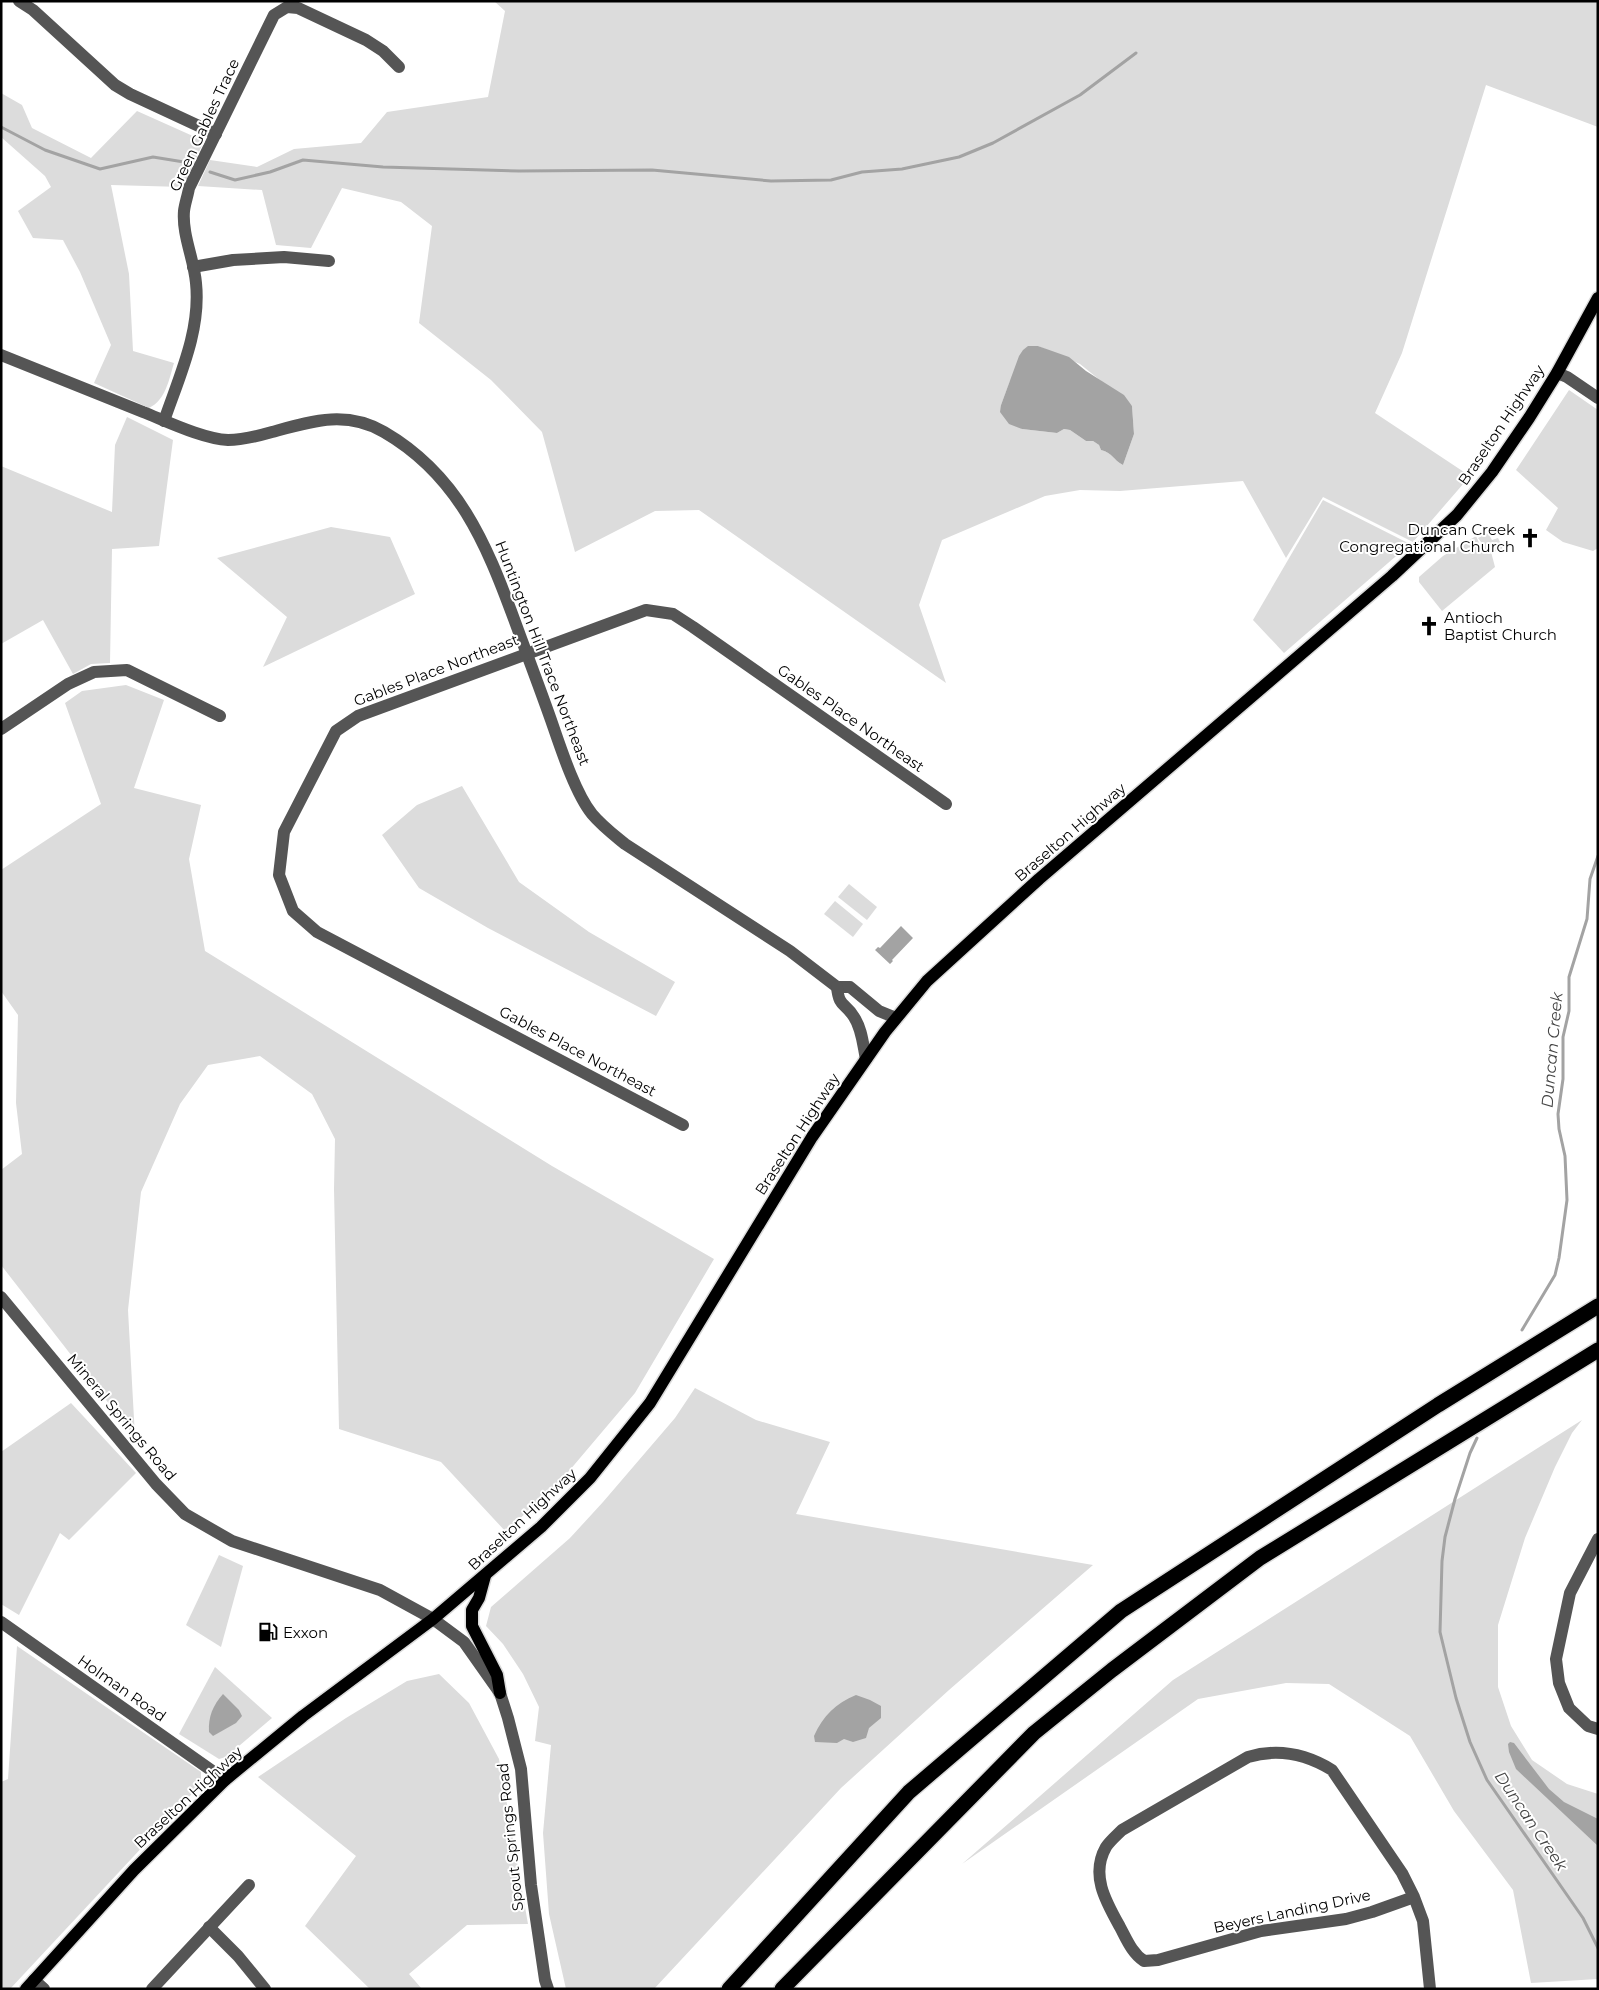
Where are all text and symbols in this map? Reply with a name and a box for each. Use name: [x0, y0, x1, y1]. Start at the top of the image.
street label: Green Gables Trace: [165, 55, 243, 195]
street label: Braselton Highway: [1454, 360, 1549, 489]
place label: Duncan Creek Congregational Church: [1339, 520, 1515, 556]
church icon: Duncan Creek Congregational Church: [1519, 527, 1541, 549]
street label: Huntington Hill Trace Northeast: [491, 538, 595, 768]
place label: Antioch Baptist Church: [1444, 608, 1557, 644]
church icon: Antioch Baptist Church: [1418, 615, 1440, 637]
street label: Gables Place Northeast: [351, 630, 521, 710]
street label: Gables Place Northeast: [774, 660, 928, 776]
street label: Braselton Highway: [1010, 778, 1130, 885]
water label: Duncan Creek: [1537, 990, 1567, 1109]
street label: Gables Place Northeast: [496, 1002, 660, 1100]
street label: Braselton Highway: [751, 1069, 844, 1198]
street label: Mineral Springs Road: [63, 1350, 181, 1484]
street label: Braselton Highway: [464, 1463, 581, 1574]
fuel station icon: Exxon: [257, 1621, 279, 1643]
place label: Exxon: [283, 1623, 328, 1642]
street label: Holman Road: [74, 1650, 170, 1726]
street label: Braselton Highway: [130, 1741, 247, 1852]
street label: Spout Springs Road: [493, 1762, 527, 1912]
water label: Duncan Creek: [1491, 1768, 1572, 1876]
street label: Beyers Landing Drive: [1212, 1885, 1372, 1937]

